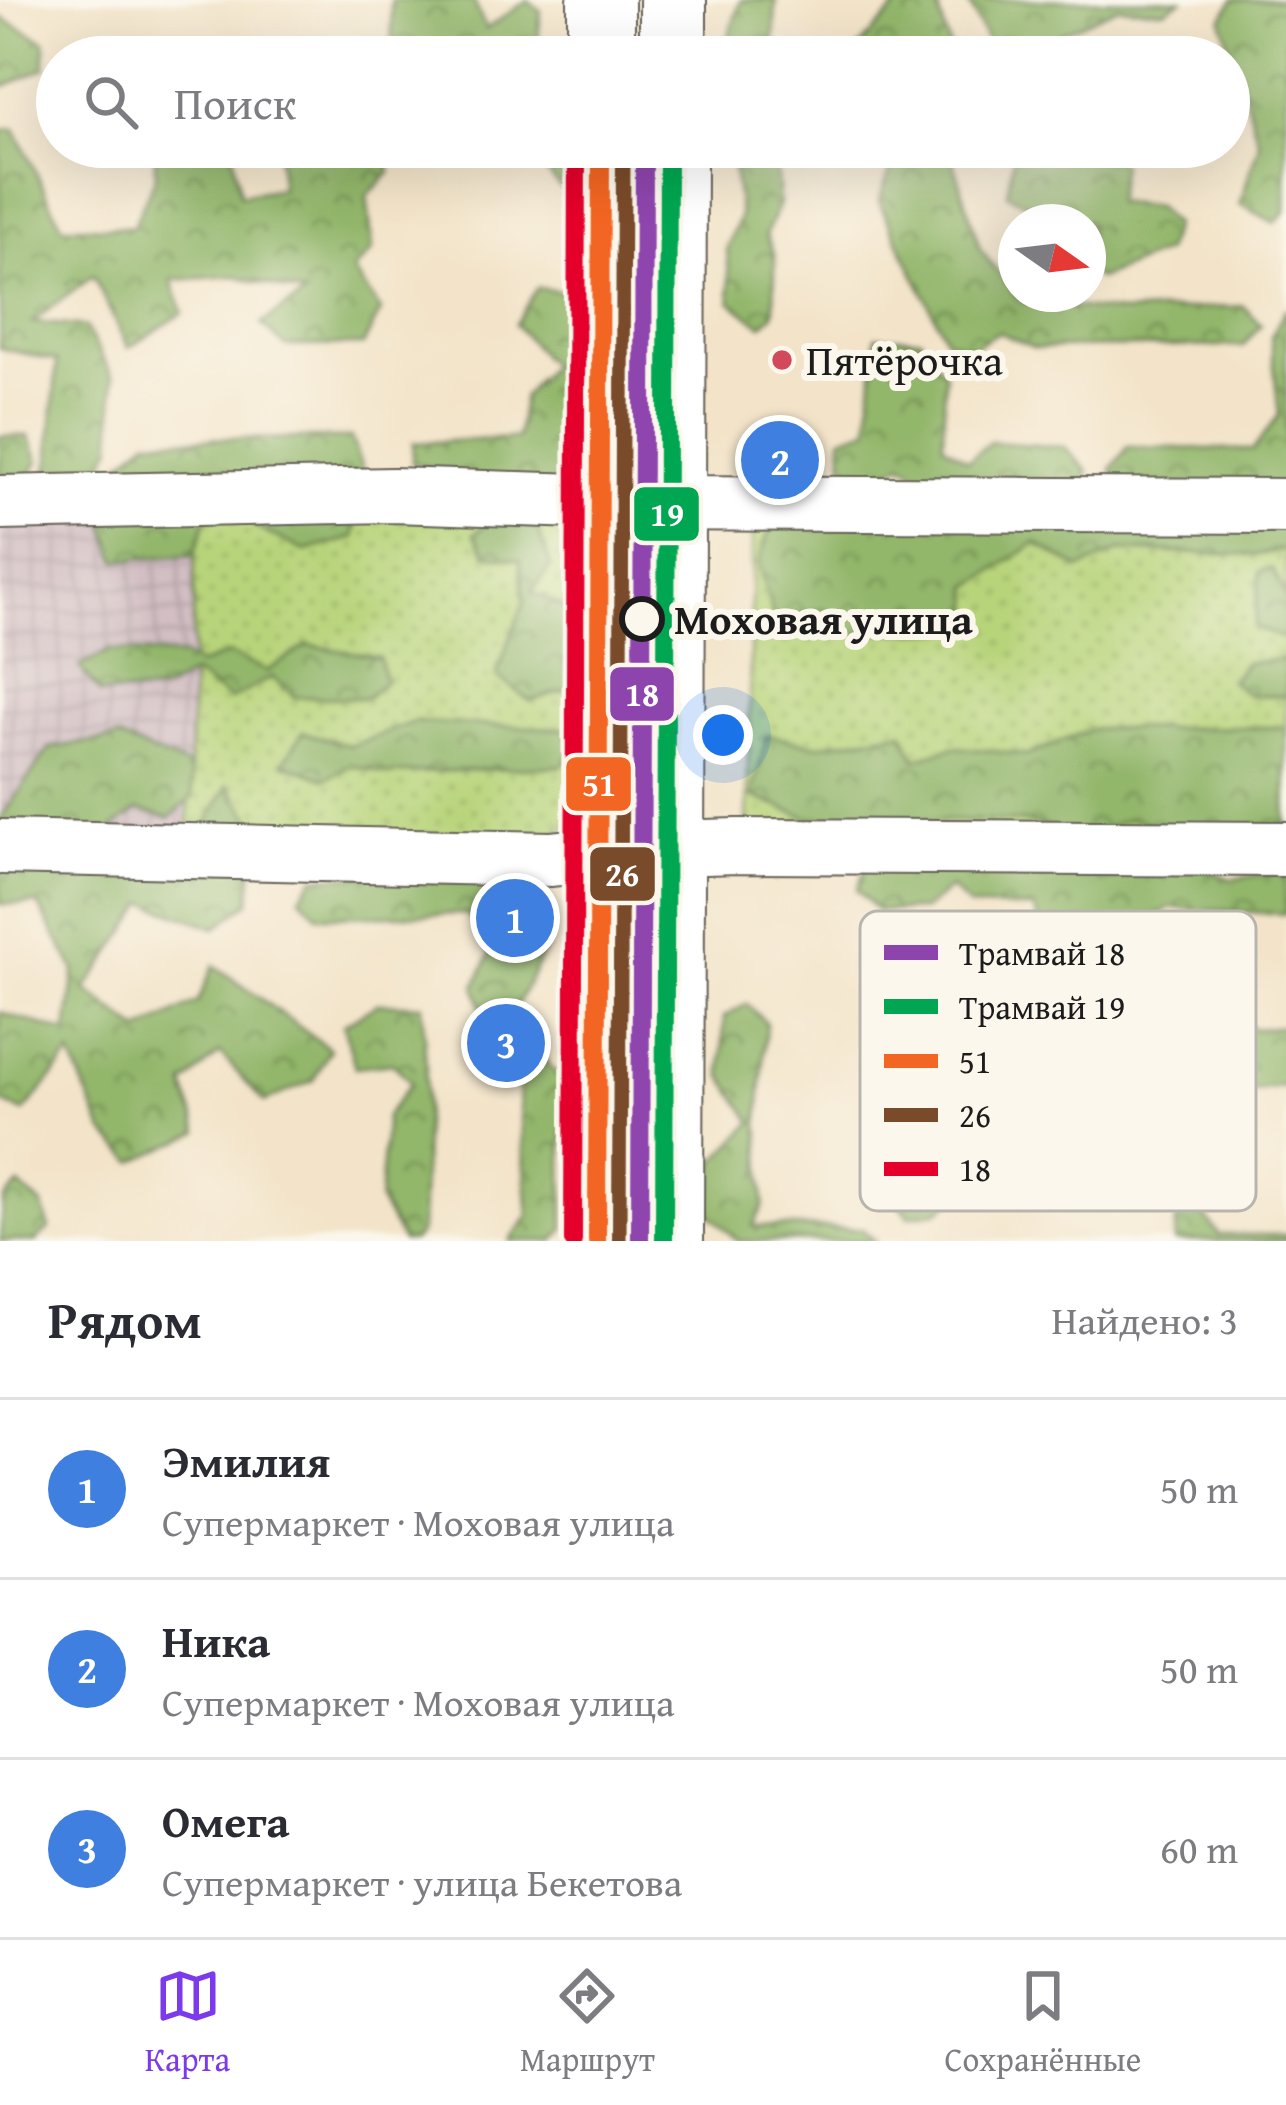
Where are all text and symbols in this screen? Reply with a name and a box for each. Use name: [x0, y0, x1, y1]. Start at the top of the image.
search box: [36, 36, 1250, 168]
icon: search: [78, 69, 144, 135]
text: Поиск: [174, 70, 296, 135]
north arrow: [998, 204, 1106, 312]
place label: Пятёрочка: [806, 329, 1003, 390]
marker: Пятёрочка: [769, 347, 795, 373]
pin: 2: [741, 415, 819, 505]
line badge: 19: [632, 485, 701, 543]
text: 19: [650, 490, 684, 538]
place label: Моховая улица: [674, 588, 973, 649]
marker: Моховая улица: [621, 598, 663, 640]
line badge: 18: [608, 665, 676, 723]
text: 18: [625, 670, 659, 718]
your location: [693, 705, 753, 765]
line badge: 51: [564, 755, 633, 813]
text: 51: [582, 760, 616, 808]
line badge: 26: [588, 845, 657, 903]
text: 26: [605, 850, 639, 898]
pin: 1: [476, 873, 554, 963]
legend: [860, 911, 1256, 1211]
text: Трамвай 18: [959, 929, 1125, 977]
text: Трамвай 19: [959, 983, 1125, 1031]
pin: 3: [467, 998, 545, 1088]
text: 51: [959, 1037, 991, 1085]
text: 26: [959, 1091, 991, 1139]
text: 18: [959, 1145, 991, 1193]
text: Рядом: [48, 1282, 202, 1357]
text: Найдено: 3: [1051, 1291, 1238, 1348]
text: Эмилия: [162, 1428, 330, 1493]
text: 1: [77, 1460, 97, 1517]
text: 50 m: [1160, 1460, 1238, 1517]
text: Супермаркет · Моховая улица: [162, 1493, 675, 1550]
text: Ника: [162, 1608, 270, 1673]
text: 2: [77, 1640, 97, 1697]
text: 50 m: [1160, 1640, 1238, 1697]
text: Супермаркет · Моховая улица: [162, 1673, 675, 1730]
text: Омега: [162, 1788, 290, 1853]
text: 3: [77, 1820, 97, 1877]
text: 60 m: [1160, 1820, 1238, 1877]
text: Супермаркет · улица Бекетова: [162, 1853, 682, 1910]
tab: Карта: [145, 1963, 230, 2083]
tab: Маршрут: [520, 1963, 655, 2083]
tab: Сохранённые: [945, 1963, 1141, 2083]

